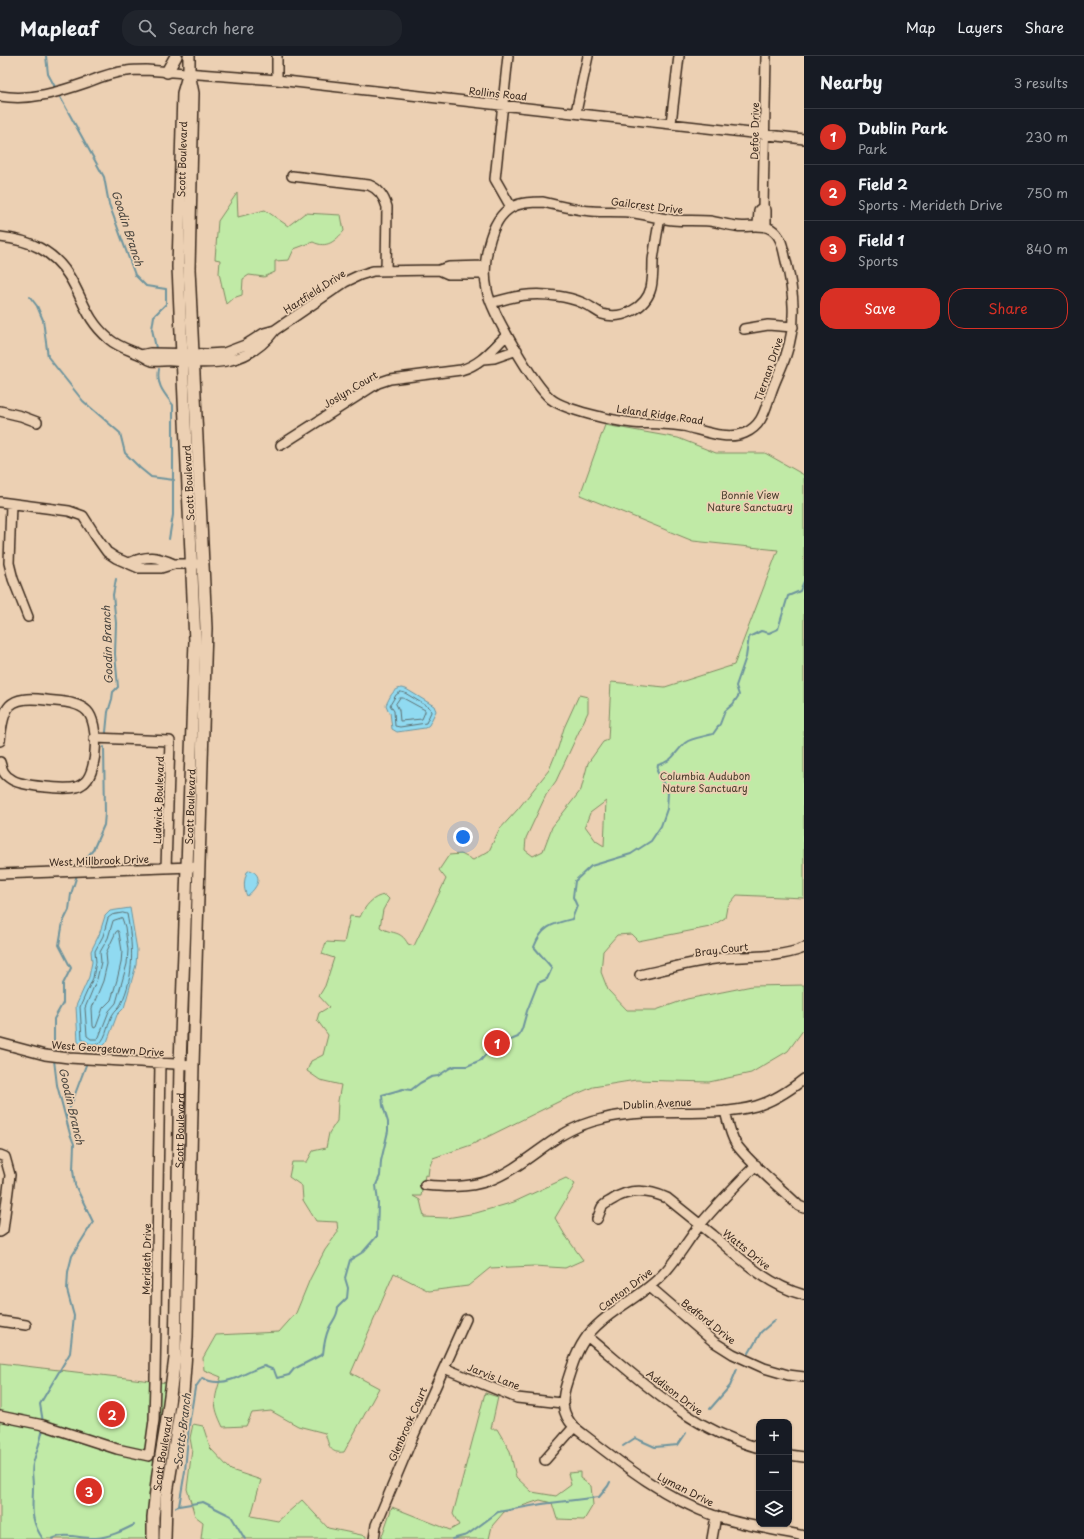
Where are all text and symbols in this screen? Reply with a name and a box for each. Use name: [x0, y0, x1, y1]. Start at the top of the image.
search box: [122, 10, 402, 46]
text: Mapleaf: [20, 14, 98, 42]
text: Search here: [168, 16, 254, 39]
icon: search: [136, 17, 158, 39]
text: Map: [906, 17, 936, 38]
text: Layers: [958, 17, 1003, 38]
text: Share: [1025, 17, 1064, 38]
text: Nearby: [820, 69, 882, 95]
text: 3 results: [1014, 73, 1068, 92]
street label: Rollins Road: [468, 82, 528, 104]
street label: Defoe Drive: [746, 102, 762, 160]
text: Dublin Park: [858, 116, 948, 139]
street label: Scott Boulevard: [173, 121, 190, 197]
text: 1: [830, 127, 836, 146]
text: 230 m: [1026, 127, 1068, 146]
text: Park: [858, 139, 887, 158]
text: Field 2: [858, 172, 908, 195]
text: 2: [828, 183, 838, 202]
text: 750 m: [1027, 183, 1068, 202]
water label: Goodin Branch: [108, 188, 148, 269]
street label: Gailcrest Drive: [610, 193, 684, 217]
text: Sports · Merideth Drive: [858, 195, 1003, 214]
text: Field 1: [858, 228, 905, 251]
text: 3: [829, 239, 837, 258]
text: 840 m: [1026, 239, 1068, 258]
text: Sports: [858, 251, 898, 270]
street label: Hartfield Drive: [280, 265, 348, 317]
button: Save: [820, 288, 940, 329]
button: Share: [948, 288, 1068, 329]
street label: Tiernan Drive: [750, 334, 786, 403]
street label: Joslyn Court: [320, 367, 380, 412]
street label: Leland Ridge Road: [616, 400, 705, 428]
street label: Scott Boulevard: [179, 445, 197, 521]
park label: Bonnie View Nature Sanctuary: [707, 487, 793, 514]
water label: Goodin Branch: [97, 605, 117, 685]
street label: Ludwick Boulevard: [149, 756, 167, 844]
park label: Columbia Audubon Nature Sanctuary: [660, 768, 750, 795]
street label: Scott Boulevard: [180, 769, 198, 845]
your location: [453, 827, 473, 847]
street label: West Millbrook Drive: [49, 851, 149, 869]
street label: Bray Court: [693, 938, 749, 960]
pin: 1: [484, 1028, 510, 1058]
street label: West Georgetown Drive: [51, 1037, 165, 1059]
water label: Goodin Branch: [55, 1066, 89, 1147]
street label: Scott Boulevard: [171, 1092, 187, 1169]
street label: Dublin Avenue: [622, 1094, 692, 1112]
street label: Merideth Drive: [138, 1222, 154, 1295]
street label: Watts Drive: [720, 1225, 774, 1273]
street label: Canton Drive: [595, 1264, 655, 1314]
street label: Bedford Drive: [679, 1295, 740, 1347]
street label: Jarvis Lane: [465, 1359, 523, 1393]
street label: Addison Drive: [644, 1366, 706, 1418]
street label: Glenbrook Court: [384, 1384, 430, 1464]
water label: Scotts Branch: [169, 1392, 195, 1468]
pin: 2: [99, 1399, 125, 1429]
street label: Scott Boulevard: [148, 1415, 175, 1492]
map controls: [756, 1419, 792, 1527]
button: +: [756, 1419, 792, 1455]
button: −: [756, 1455, 792, 1491]
street label: Lyman Drive: [655, 1468, 717, 1511]
pin: 3: [76, 1476, 102, 1506]
button: layers: [756, 1491, 792, 1527]

